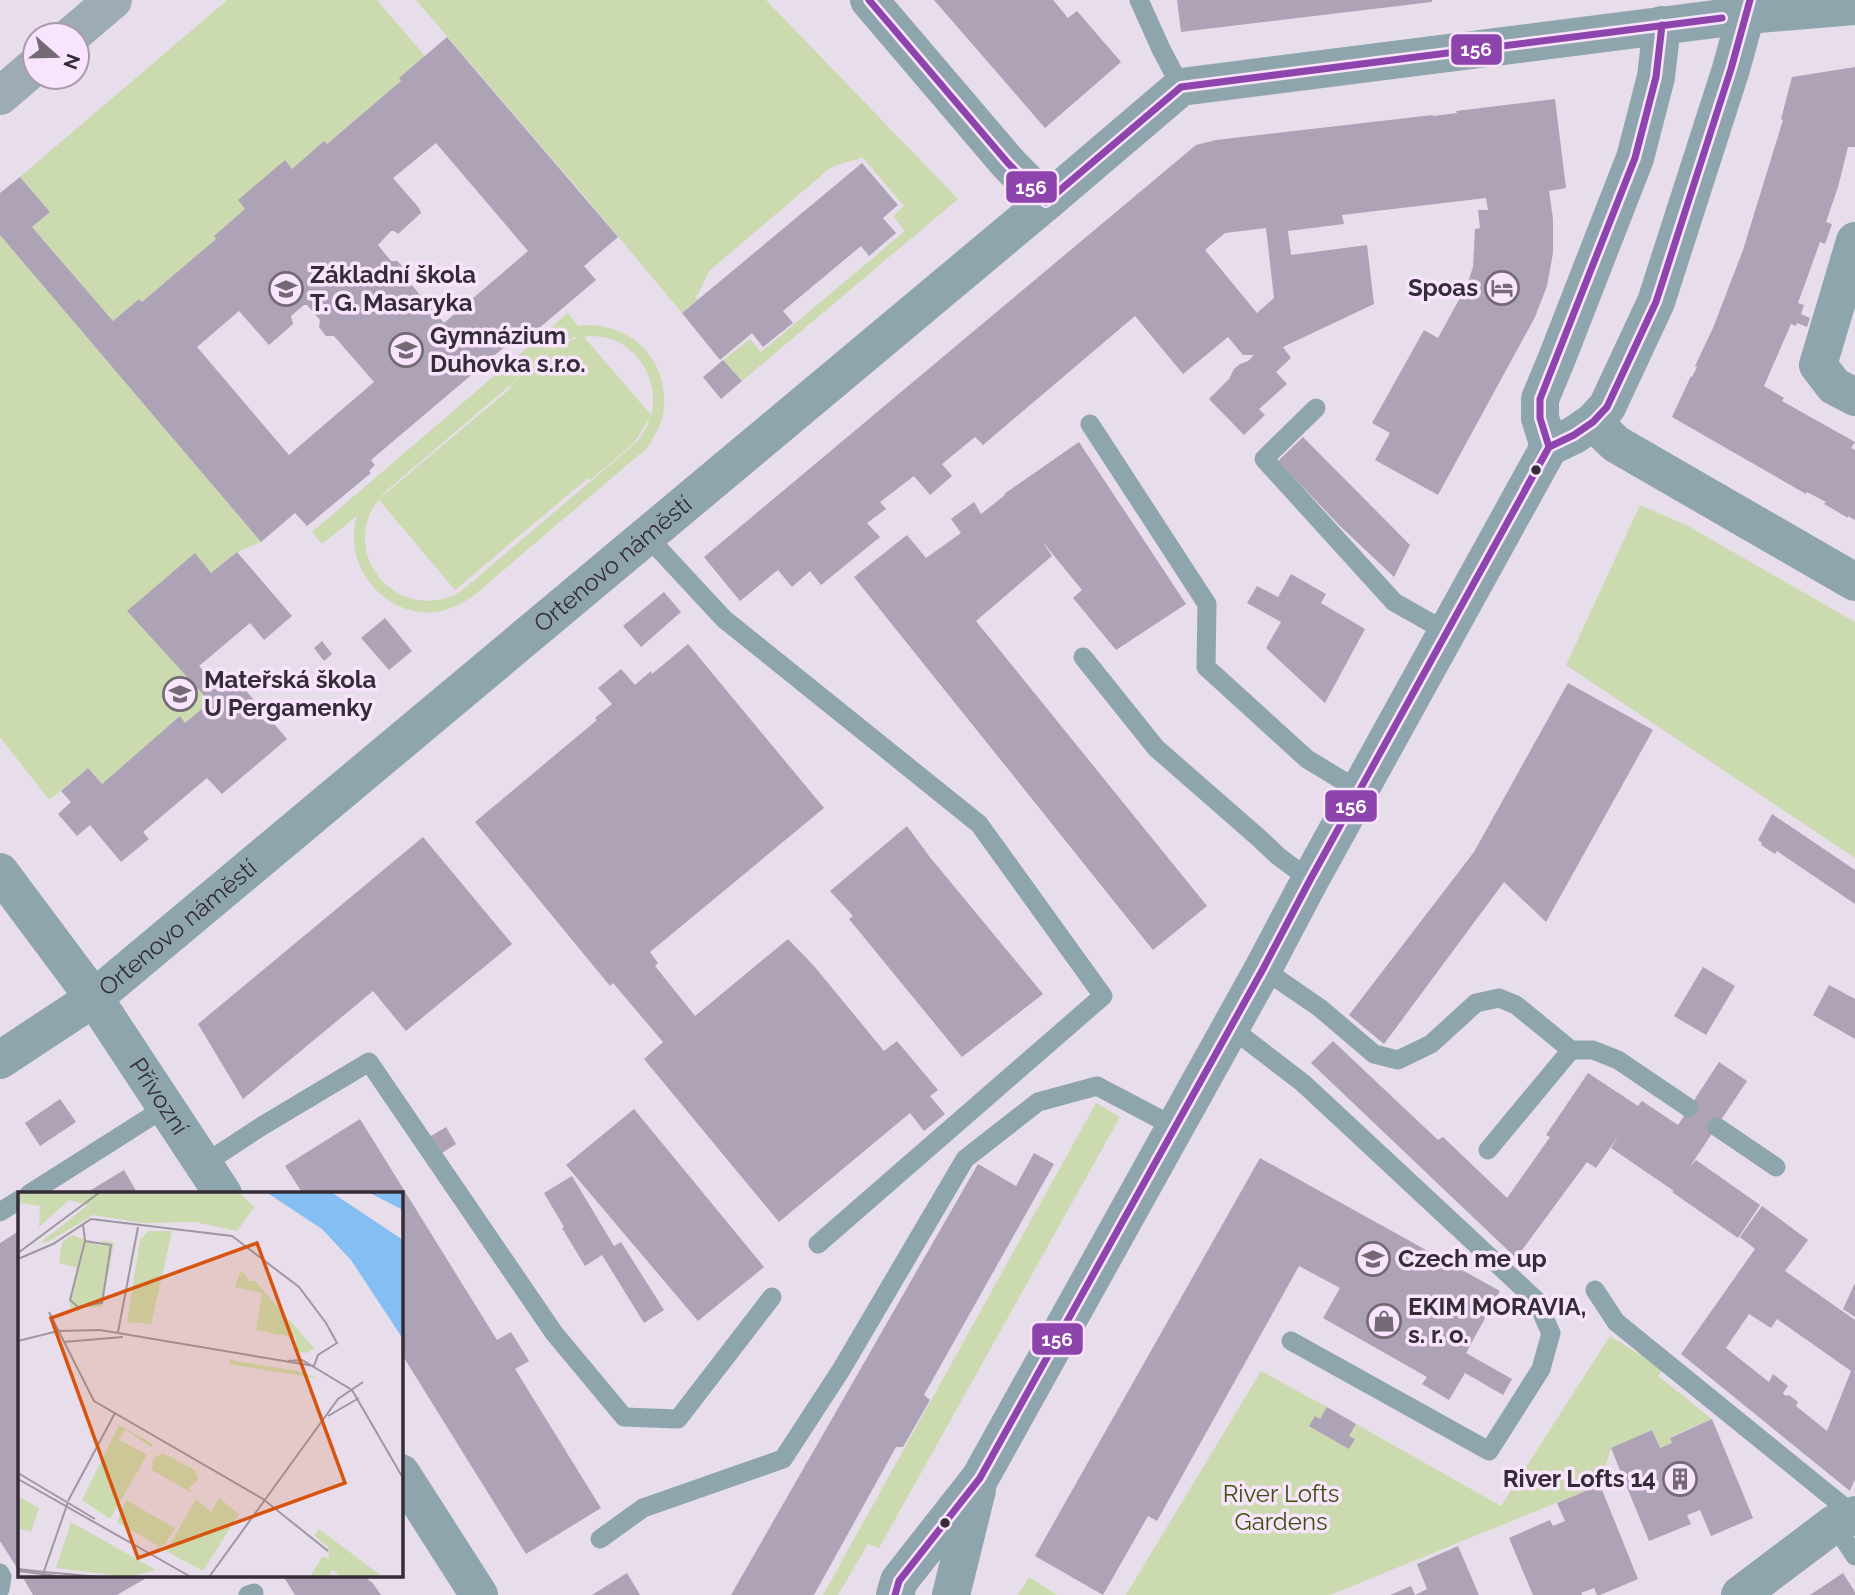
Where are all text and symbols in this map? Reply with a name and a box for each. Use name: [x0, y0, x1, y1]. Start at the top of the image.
north arrow: [21, 21, 91, 91]
line badge: 156: [1450, 33, 1503, 66]
text: 156: [1460, 38, 1492, 60]
text: N: [59, 51, 85, 72]
line badge: 156: [1005, 170, 1058, 204]
text: 156: [1015, 176, 1047, 198]
place label: Základní škola T. G. Masaryka: [310, 260, 476, 317]
hotel icon: Spoas: [1483, 269, 1521, 307]
school or university icon: Základní škola T. G. Masaryka: [267, 270, 305, 308]
place label: Spoas: [1408, 273, 1478, 302]
place label: Gymnázium Duhovka s.r.o.: [430, 321, 586, 378]
school or university icon: Gymnázium Duhovka s.r.o.: [387, 331, 425, 369]
unlabelled marker: [1529, 463, 1543, 477]
street label: Ortenovo náměstí: [528, 489, 698, 638]
place label: Mateřská škola U Pergamenky: [204, 665, 376, 722]
school or university icon: Mateřská škola U Pergamenky: [161, 675, 199, 713]
line badge: 156: [1324, 789, 1378, 823]
text: 156: [1335, 795, 1367, 817]
street label: Ortenovo náměstí: [93, 853, 263, 1002]
street label: Přívozní: [123, 1052, 195, 1141]
inset map: [18, 1192, 402, 1578]
school or university icon: Czech me up: [1354, 1240, 1392, 1278]
place label: Czech me up: [1398, 1244, 1547, 1273]
place label: EKIM MORAVIA, s. r. o.: [1408, 1292, 1586, 1349]
shop icon: EKIM MORAVIA, s. r. o.: [1365, 1302, 1403, 1340]
line badge: 156: [1031, 1322, 1084, 1356]
text: 156: [1041, 1328, 1073, 1350]
building icon: River Lofts 14: [1661, 1460, 1699, 1498]
place label: River Lofts 14: [1503, 1464, 1656, 1493]
park label: River Lofts Gardens: [1223, 1479, 1339, 1536]
unlabelled marker: [938, 1516, 952, 1530]

